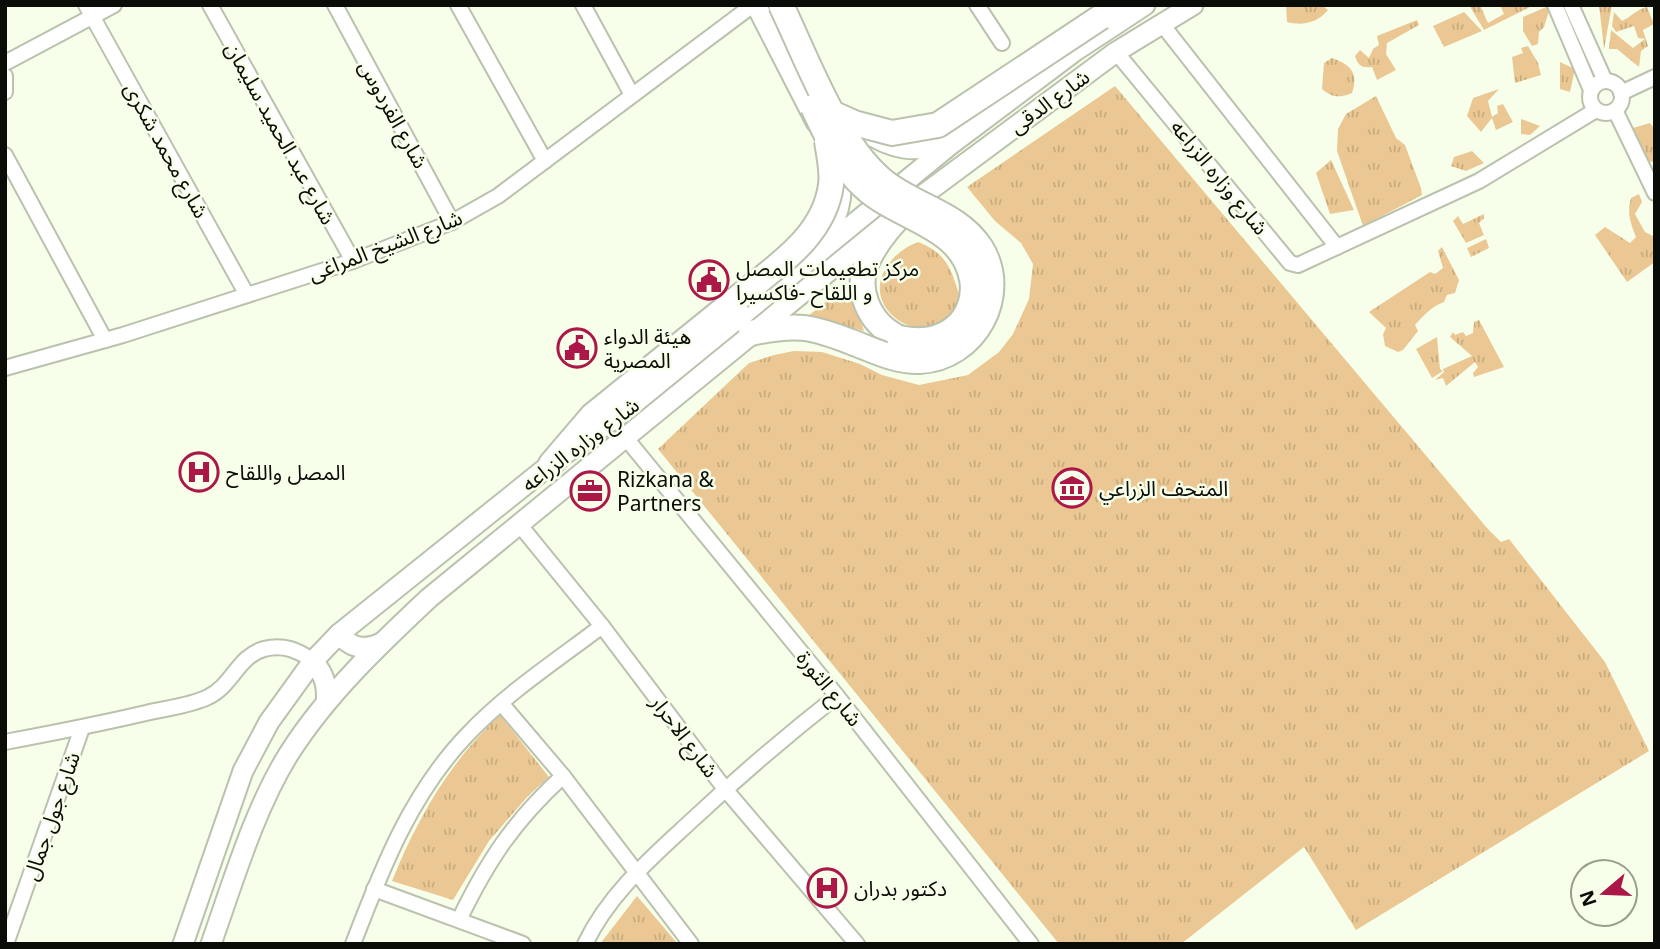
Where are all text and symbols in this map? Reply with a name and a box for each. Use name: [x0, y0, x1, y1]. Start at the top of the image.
street label: شارع عبد الحميد سليمان: [217, 37, 343, 230]
street label: شارع الفردوس: [351, 55, 435, 174]
street label: شارع الدقى: [1003, 62, 1096, 141]
street label: شارع محمد شكرى: [116, 77, 216, 224]
street label: شارع وزاره الزراعه: [1163, 114, 1275, 242]
street label: شارع الشيخ المراغى: [304, 203, 467, 289]
place label: مركز تطعيمات المصل و اللقاح -فاكسيرا: [736, 254, 919, 308]
public building icon: مركز تطعيمات المصل و اللقاح -فاكسيرا: [688, 259, 730, 301]
place label: هيئة الدواء المصرية: [604, 322, 691, 374]
public building icon: هيئة الدواء المصرية: [556, 327, 598, 369]
street label: شارع وزاره الزراعه: [515, 391, 646, 499]
hospital icon: المصل واللقاح: [178, 451, 220, 493]
place label: المصل واللقاح: [226, 458, 345, 488]
place label: Rizkana & Partners: [617, 465, 715, 517]
museum icon: المتحف الزراعي: [1051, 467, 1093, 509]
office icon: Rizkana & Partners: [569, 470, 611, 512]
place label: المتحف الزراعي: [1099, 474, 1228, 505]
street label: شارع الثورة: [789, 644, 869, 733]
street label: شارع الاحرار: [643, 688, 725, 784]
street label: شارع جول جمال: [16, 748, 88, 885]
north arrow: [1569, 858, 1639, 928]
hospital icon: دكتور بدران: [806, 867, 848, 909]
place label: دكتور بدران: [854, 874, 947, 902]
text: N: [1573, 887, 1603, 910]

